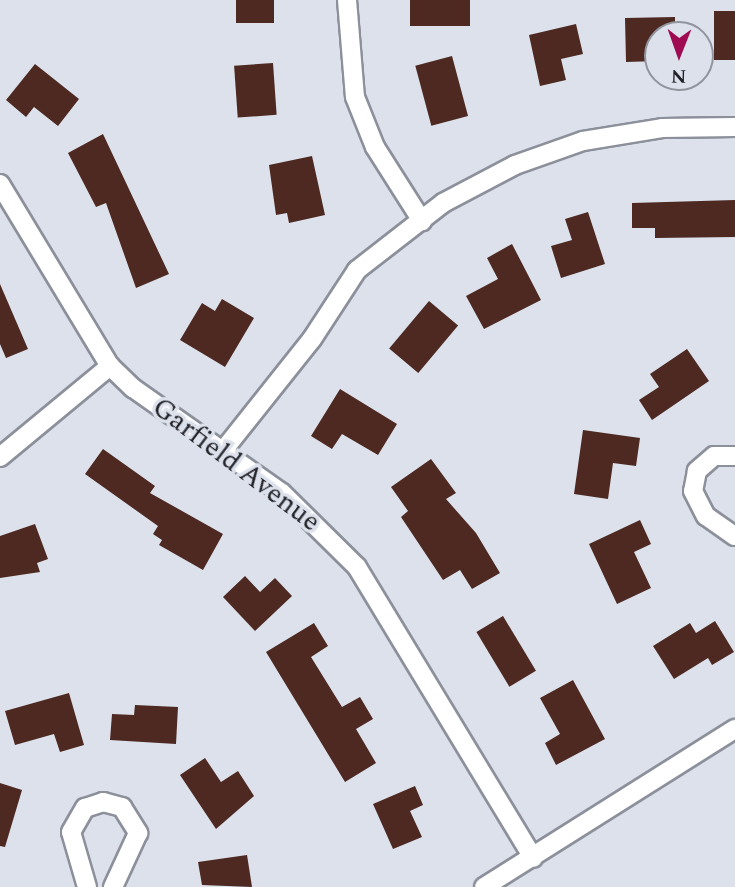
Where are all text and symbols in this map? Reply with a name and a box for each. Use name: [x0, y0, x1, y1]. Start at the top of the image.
north arrow: [644, 21, 714, 91]
text: N: [671, 61, 687, 90]
street label: Garfield Avenue: [145, 391, 327, 539]

